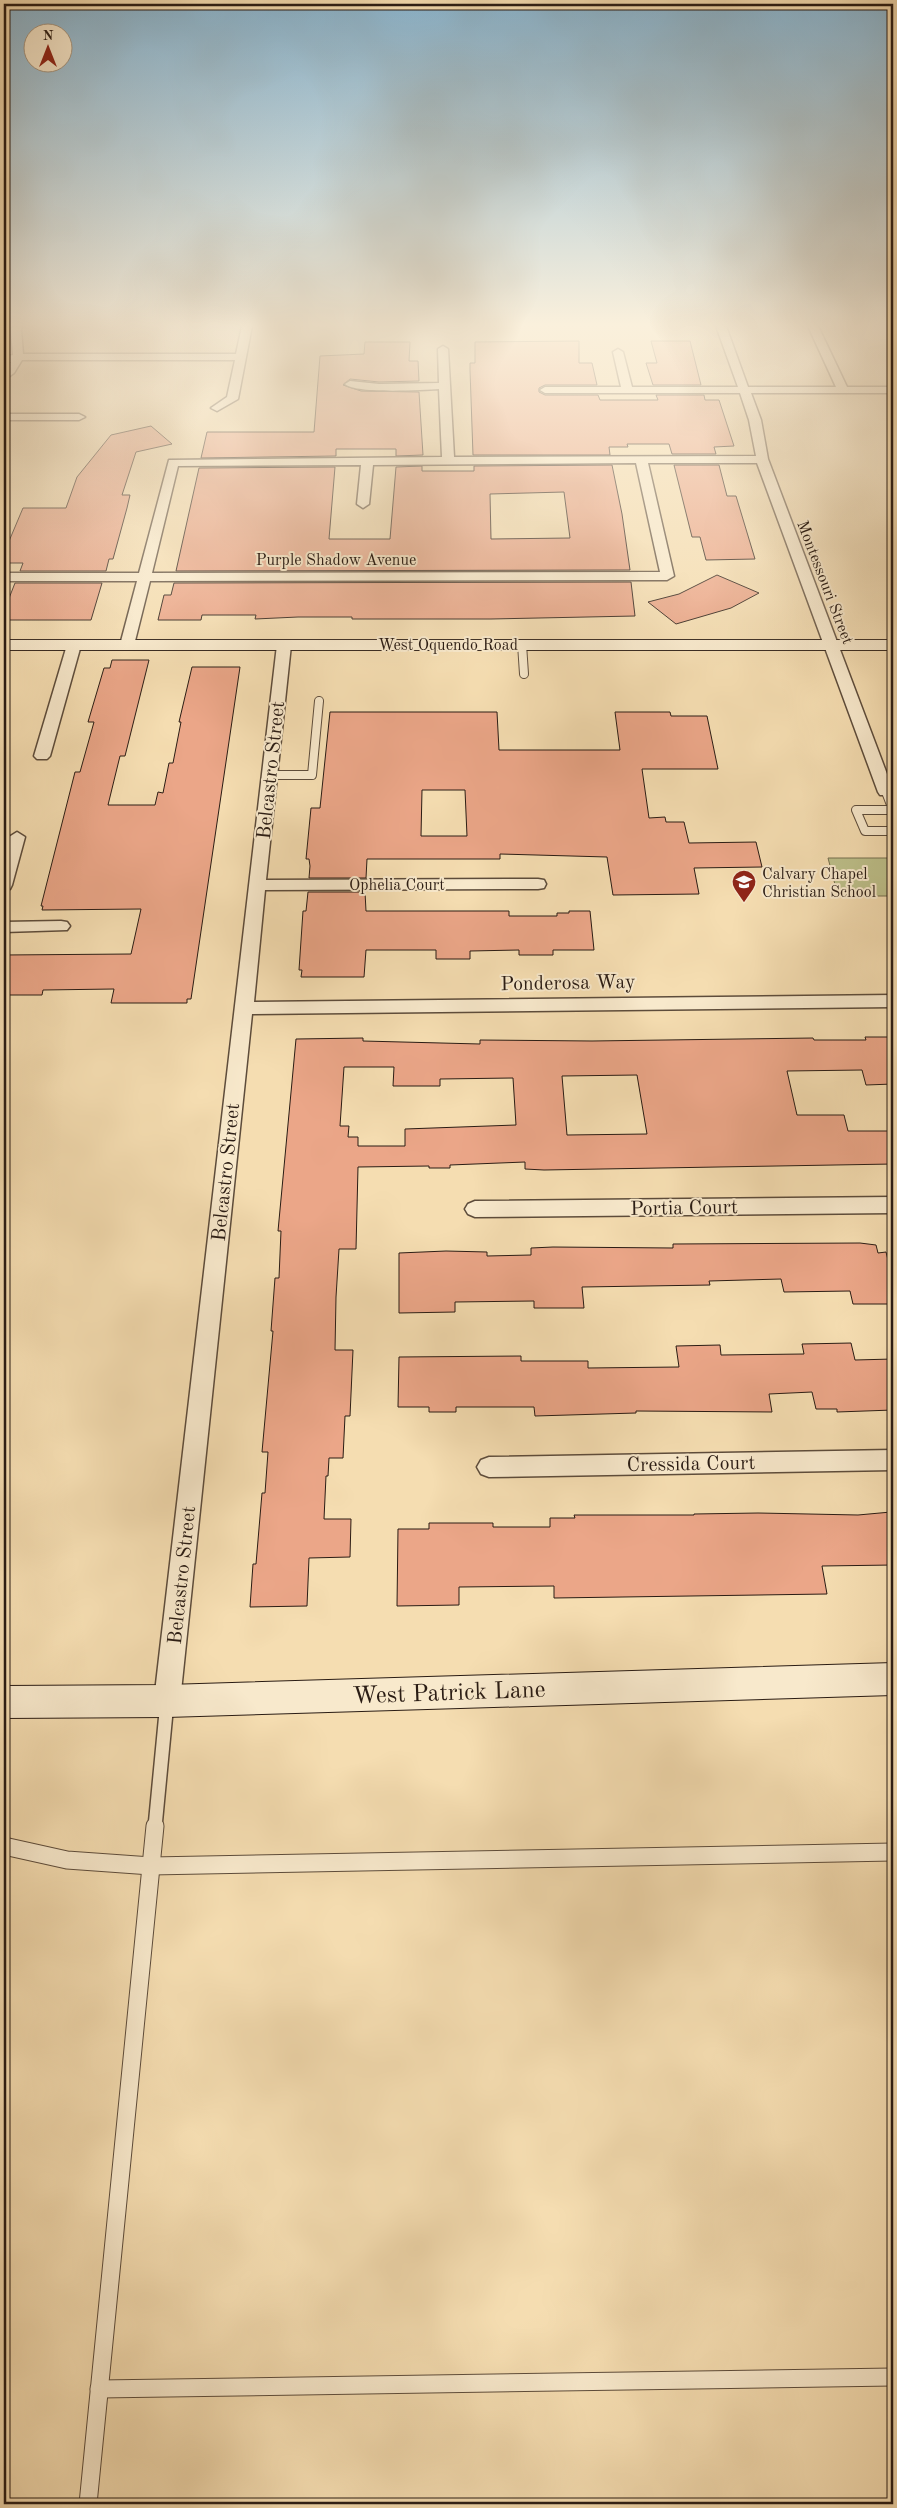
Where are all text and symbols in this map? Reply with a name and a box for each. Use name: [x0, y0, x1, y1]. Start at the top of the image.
north arrow: [22, 22, 72, 72]
text: N: [43, 29, 54, 43]
street label: Montessouri Street: [793, 519, 855, 647]
street label: Purple Shadow Avenue: [256, 553, 416, 569]
street label: West Oquendo Road: [378, 638, 518, 654]
street label: Belcastro Street: [255, 700, 289, 841]
place label: Calvary Chapel Christian School: [762, 867, 876, 901]
school or university icon: Calvary Chapel Christian School: [731, 869, 757, 903]
street label: Ophelia Court: [349, 878, 445, 894]
street label: Ponderosa Way: [500, 973, 636, 995]
street label: Belcastro Street: [210, 1102, 244, 1243]
street label: Portia Court: [630, 1198, 738, 1220]
street label: Cressida Court: [627, 1454, 756, 1476]
street label: Belcastro Street: [166, 1505, 200, 1646]
street label: West Patrick Lane: [352, 1679, 546, 1709]

